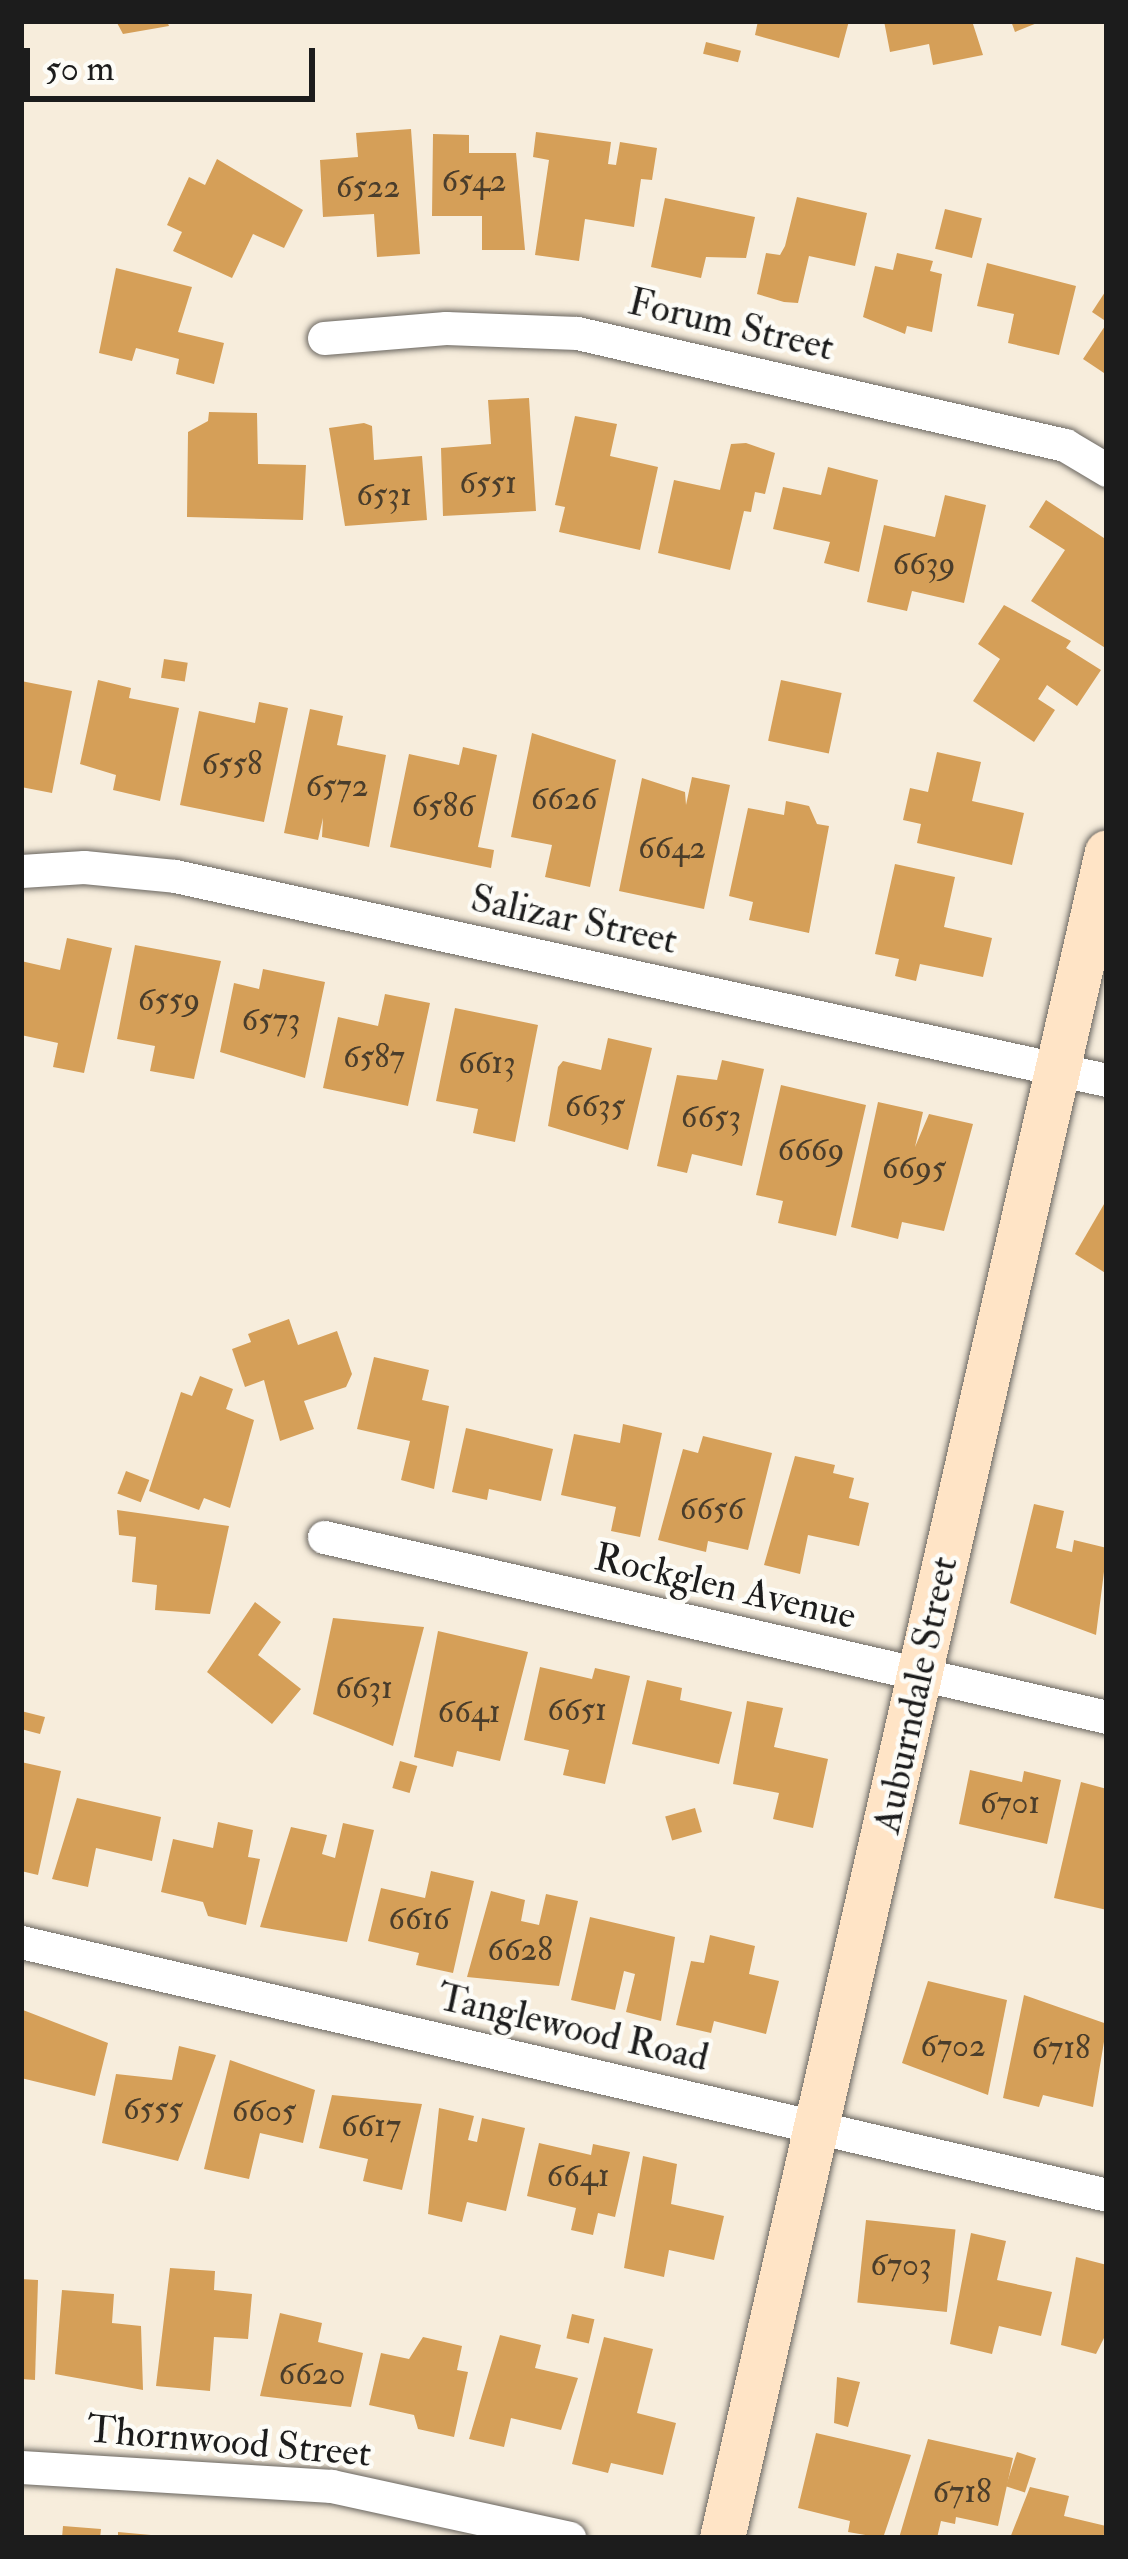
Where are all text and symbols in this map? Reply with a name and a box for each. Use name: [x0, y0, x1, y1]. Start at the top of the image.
scale bar: [30, 24, 321, 98]
text: 50 m: [45, 46, 114, 91]
house number: 6542: [442, 161, 506, 201]
house number: 6522: [336, 167, 400, 207]
street label: Forum Street: [624, 279, 838, 371]
house number: 6551: [459, 463, 517, 503]
house number: 6531: [356, 475, 412, 515]
house number: 6639: [893, 544, 955, 584]
house number: 6558: [201, 744, 263, 784]
house number: 6572: [305, 766, 369, 806]
house number: 6626: [531, 779, 597, 819]
house number: 6586: [411, 786, 475, 826]
house number: 6642: [638, 828, 706, 868]
street label: Salizar Street: [467, 875, 681, 965]
house number: 6559: [138, 980, 200, 1020]
house number: 6573: [242, 1000, 300, 1040]
house number: 6587: [343, 1037, 405, 1077]
house number: 6613: [458, 1043, 516, 1083]
house number: 6635: [565, 1086, 625, 1126]
house number: 6653: [681, 1097, 741, 1137]
house number: 6669: [778, 1130, 844, 1170]
house number: 6695: [882, 1148, 946, 1188]
house number: 6656: [680, 1489, 744, 1529]
street label: Rockglen Avenue: [590, 1534, 860, 1640]
street label: Auburndale Street: [864, 1552, 968, 1838]
house number: 6631: [335, 1668, 393, 1708]
house number: 6651: [547, 1690, 607, 1730]
house number: 6641: [438, 1692, 500, 1732]
house number: 6701: [980, 1783, 1040, 1823]
house number: 6616: [388, 1899, 450, 1939]
house number: 6628: [487, 1930, 553, 1970]
street label: Tanglewood Road: [433, 1974, 713, 2082]
house number: 6702: [920, 2026, 986, 2066]
house number: 6718: [1031, 2028, 1091, 2068]
house number: 6555: [123, 2089, 183, 2129]
house number: 6605: [232, 2091, 296, 2131]
house number: 6617: [341, 2106, 401, 2146]
house number: 6641: [547, 2156, 609, 2196]
house number: 6703: [870, 2245, 932, 2285]
house number: 6620: [279, 2354, 345, 2394]
street label: Thornwood Street: [85, 2406, 373, 2478]
house number: 6718: [932, 2472, 992, 2512]

